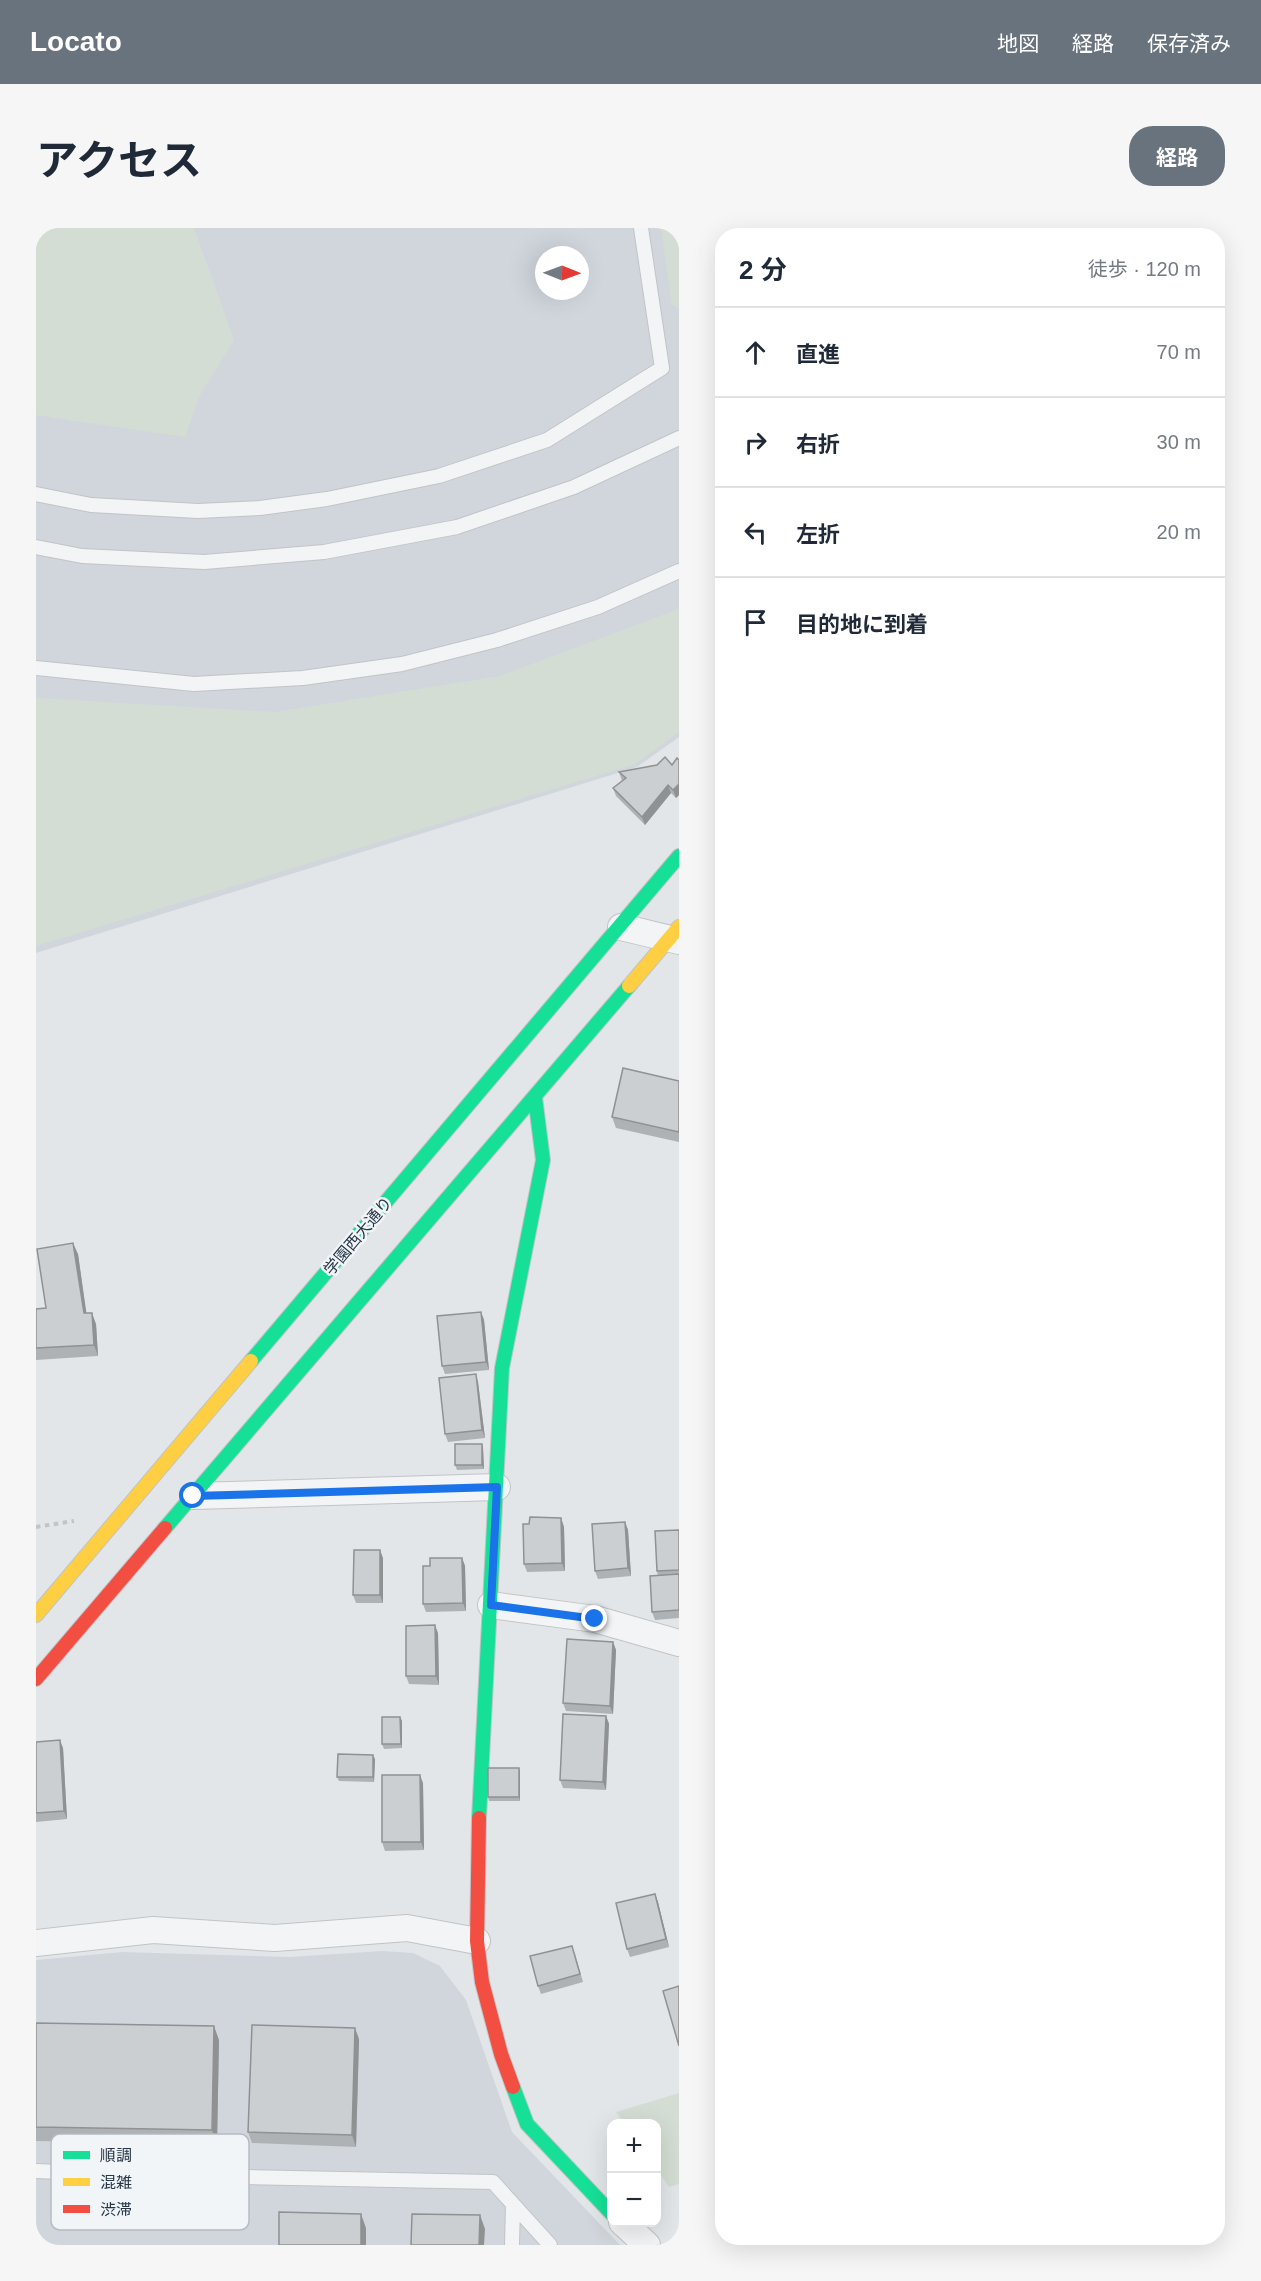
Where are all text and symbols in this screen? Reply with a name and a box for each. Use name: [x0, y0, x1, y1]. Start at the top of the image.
text: Locato: [30, 26, 122, 57]
text: 地図: [997, 32, 1039, 55]
text: 経路: [1072, 32, 1114, 55]
text: 保存済み: [1147, 32, 1231, 55]
button: 経路: [1129, 126, 1225, 186]
text: アクセス: [36, 137, 202, 184]
north arrow: [535, 246, 589, 300]
text: 2 分: [739, 255, 787, 285]
text: 徒歩 · 120 m: [1088, 258, 1201, 280]
icon: ahead: [739, 336, 772, 369]
text: 70 m: [1157, 341, 1201, 363]
text: 直進: [796, 342, 840, 367]
icon: right: [739, 426, 772, 459]
text: 30 m: [1157, 431, 1201, 453]
text: 右折: [796, 432, 840, 457]
icon: left: [739, 516, 772, 549]
text: 20 m: [1157, 521, 1201, 543]
text: 左折: [796, 522, 840, 547]
icon: arrive: [739, 606, 772, 639]
text: 目的地に到着: [796, 612, 928, 637]
street label: 学園西大通り: [321, 1194, 395, 1278]
route start: [179, 1482, 205, 1508]
route end: [581, 1605, 607, 1631]
map controls: [607, 2119, 661, 2227]
button: +: [607, 2119, 661, 2173]
legend: [51, 2134, 249, 2230]
text: 順調: [100, 2147, 132, 2164]
button: −: [607, 2173, 661, 2227]
text: 混雑: [100, 2174, 132, 2191]
text: 渋滞: [100, 2201, 132, 2218]

